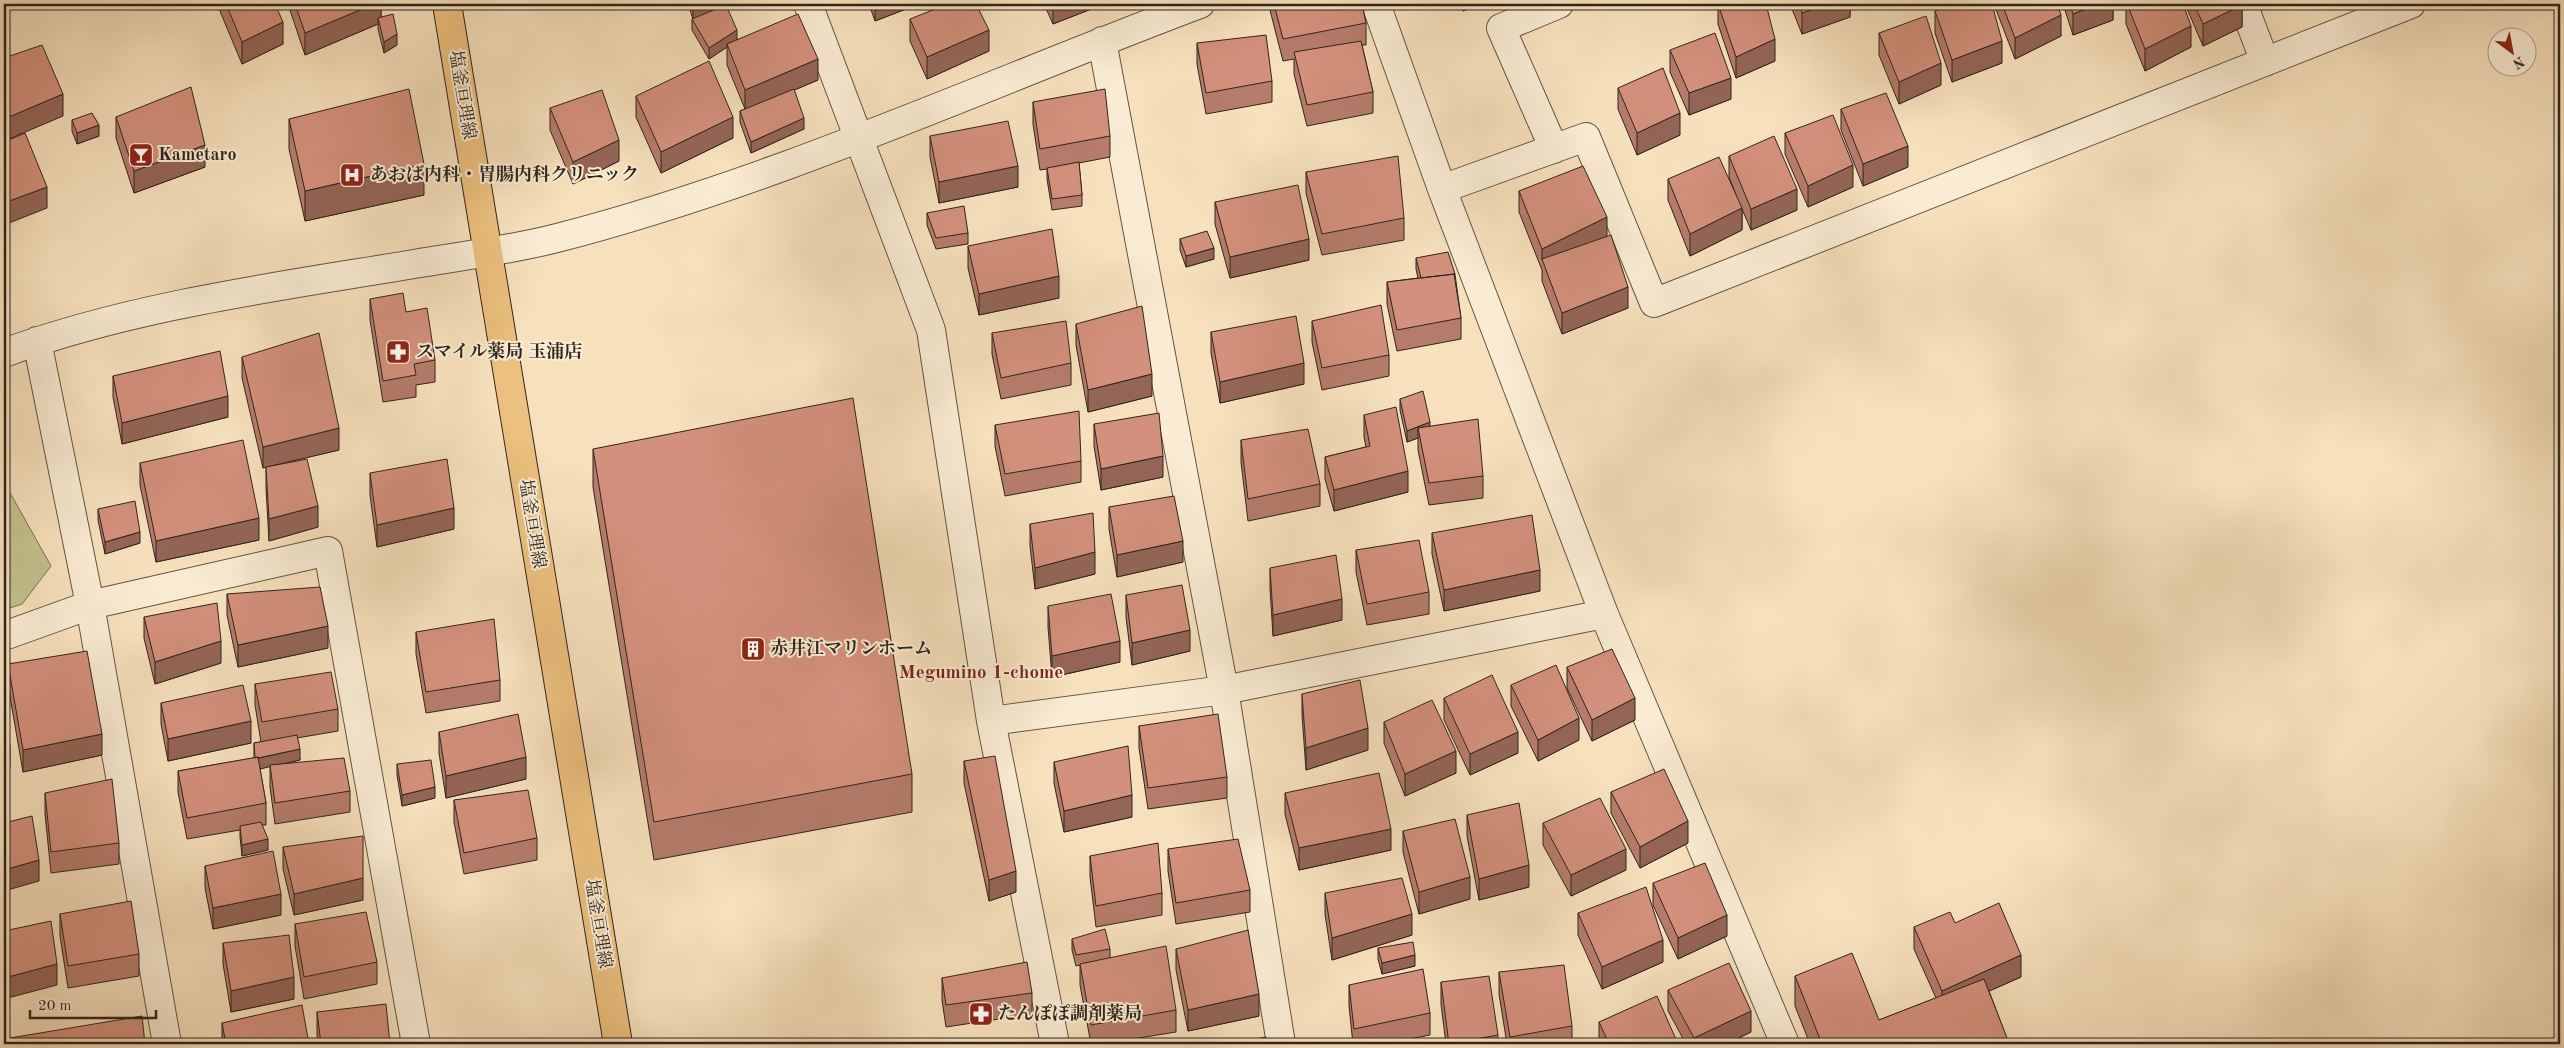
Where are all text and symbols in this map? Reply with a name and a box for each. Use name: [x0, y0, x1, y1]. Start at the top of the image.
north arrow: [2486, 28, 2536, 78]
street label: 塩釜亘理線: [446, 49, 480, 141]
text: N: [2510, 53, 2527, 71]
bar icon: Kametaro: [128, 142, 154, 168]
place label: Kametaro: [158, 146, 236, 164]
hospital icon: あおば内科・胃腸内科クリニック: [339, 162, 365, 188]
place label: あおば内科・胃腸内科クリニック: [370, 164, 639, 184]
pharmacy icon: スマイル薬局 玉浦店: [385, 339, 411, 365]
place label: スマイル薬局 玉浦店: [416, 341, 582, 361]
street label: 塩釜亘理線: [516, 478, 550, 570]
building icon: 赤井江マリンホーム: [740, 636, 766, 662]
place label: 赤井江マリンホーム: [770, 638, 932, 658]
district label: Megumino 1-chome: [899, 664, 1063, 683]
street label: 塩釜亘理線: [582, 878, 616, 970]
scale bar: [30, 988, 156, 1020]
text: 20 m: [38, 999, 72, 1014]
pharmacy icon: たんぽぽ調剤薬局: [968, 1001, 994, 1027]
place label: たんぽぽ調剤薬局: [998, 1003, 1142, 1023]

